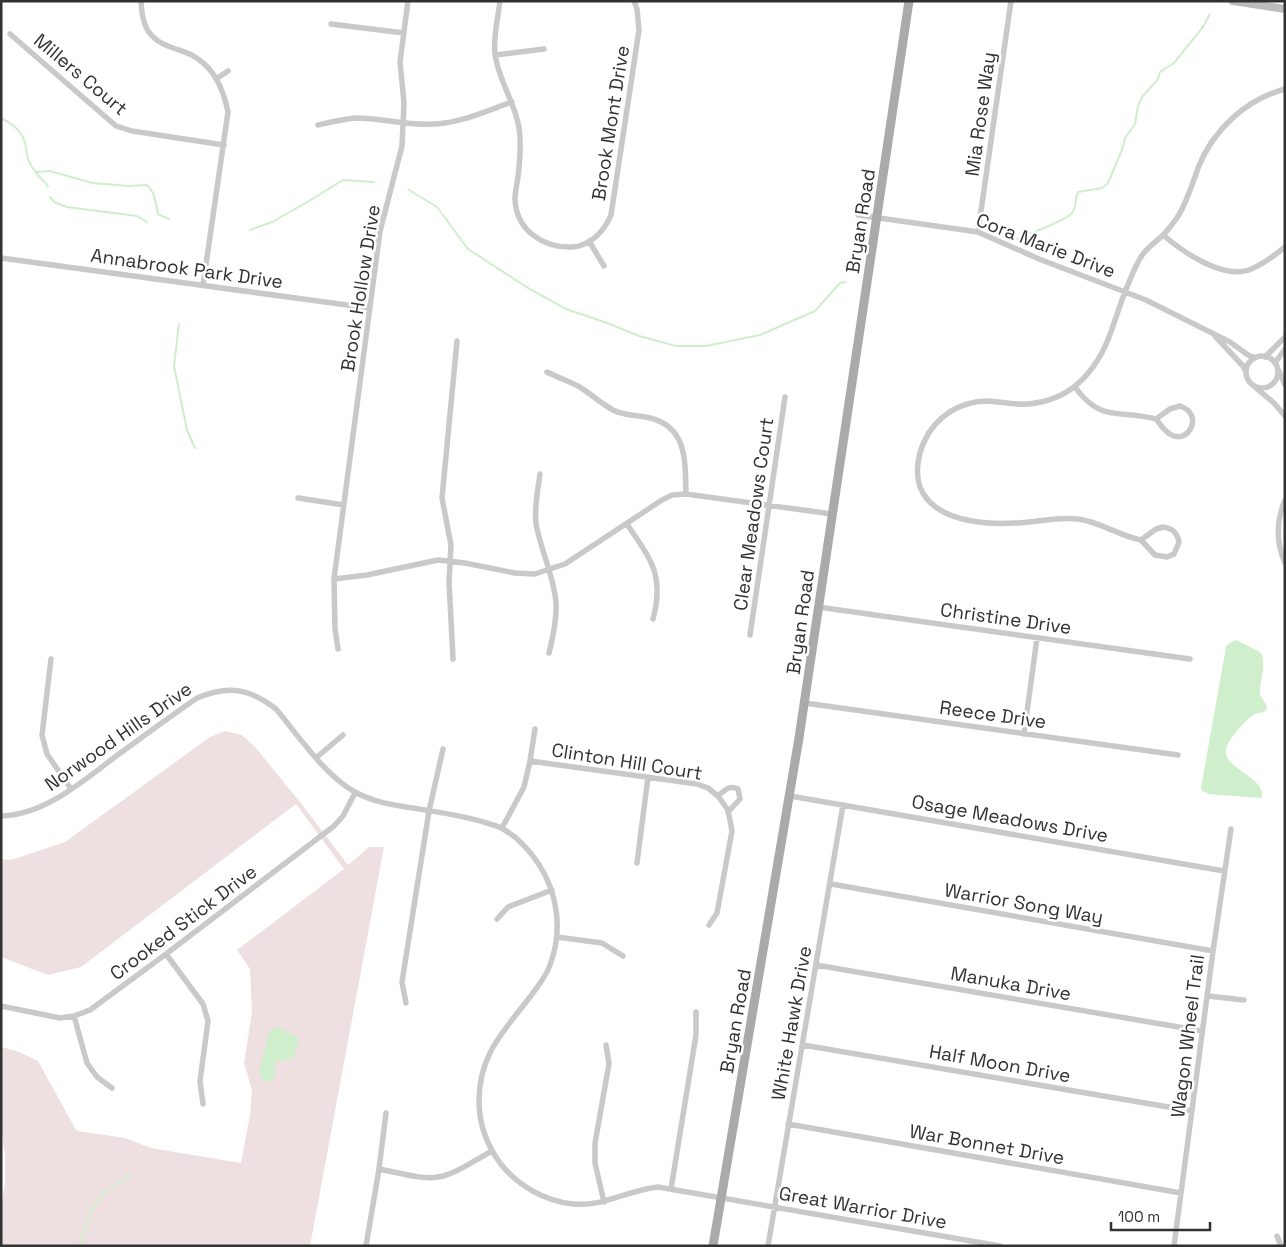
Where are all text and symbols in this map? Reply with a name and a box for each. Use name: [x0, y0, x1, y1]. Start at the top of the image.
street label: Millers Court: [29, 28, 133, 121]
street label: Brook Mont Drive: [586, 44, 635, 202]
street label: Mia Rose Way: [959, 50, 1002, 178]
street label: Bryan Road: [840, 167, 881, 275]
street label: Brook Hollow Drive: [335, 203, 386, 373]
street label: Cora Marie Drive: [973, 207, 1119, 284]
street label: Annabrook Park Drive: [89, 243, 285, 294]
street label: Clear Meadows Court: [728, 416, 779, 612]
street label: Bryan Road: [781, 568, 820, 676]
street label: Christine Drive: [939, 597, 1073, 640]
street label: Norwood Hills Drive: [40, 676, 197, 797]
street label: Reece Drive: [938, 695, 1048, 734]
street label: Clinton Hill Court: [550, 737, 704, 786]
street label: Osage Meadows Drive: [910, 789, 1110, 848]
street label: Crooked Stick Drive: [105, 859, 262, 986]
street label: Warrior Song Way: [943, 877, 1105, 930]
street label: White Hawk Drive: [766, 944, 817, 1102]
street label: Wagon Wheel Trail: [1165, 953, 1210, 1119]
street label: Manuka Drive: [949, 961, 1073, 1006]
street label: Bryan Road: [714, 967, 757, 1075]
street label: Half Moon Drive: [927, 1039, 1073, 1088]
street label: War Bonnet Drive: [907, 1119, 1066, 1170]
street label: Great Warrior Drive: [777, 1180, 949, 1235]
scale bar: [1111, 1200, 1210, 1232]
text: 100 m: [1118, 1207, 1160, 1226]

